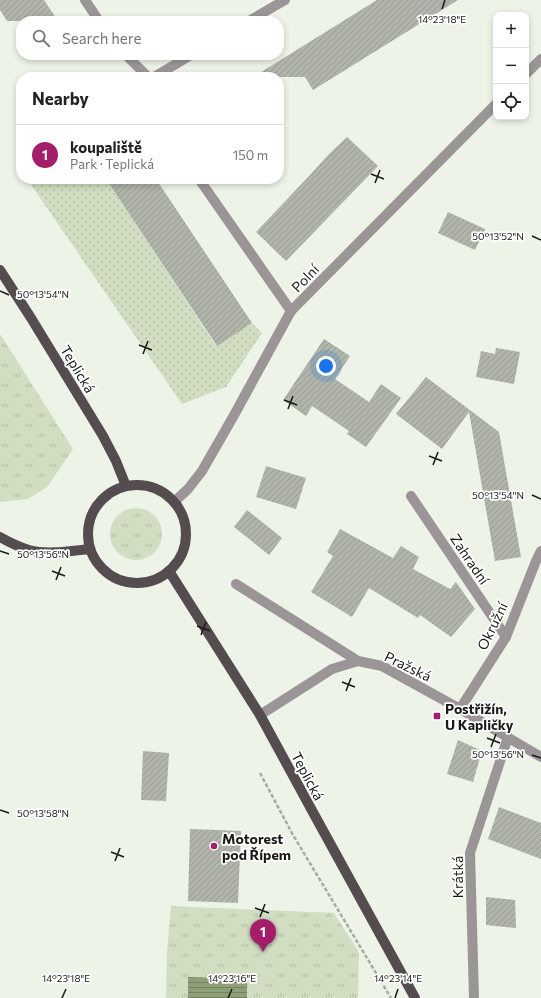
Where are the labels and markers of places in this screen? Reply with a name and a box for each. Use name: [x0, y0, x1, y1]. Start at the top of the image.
place label: Postřižín, U Kapličky: [445, 700, 514, 733]
marker: Postřižín, U Kapličky: [432, 711, 442, 721]
place label: Motorest pod Řípem: [222, 830, 291, 863]
marker: Motorest pod Řípem: [209, 841, 219, 851]
pin: 1: [250, 919, 276, 952]

